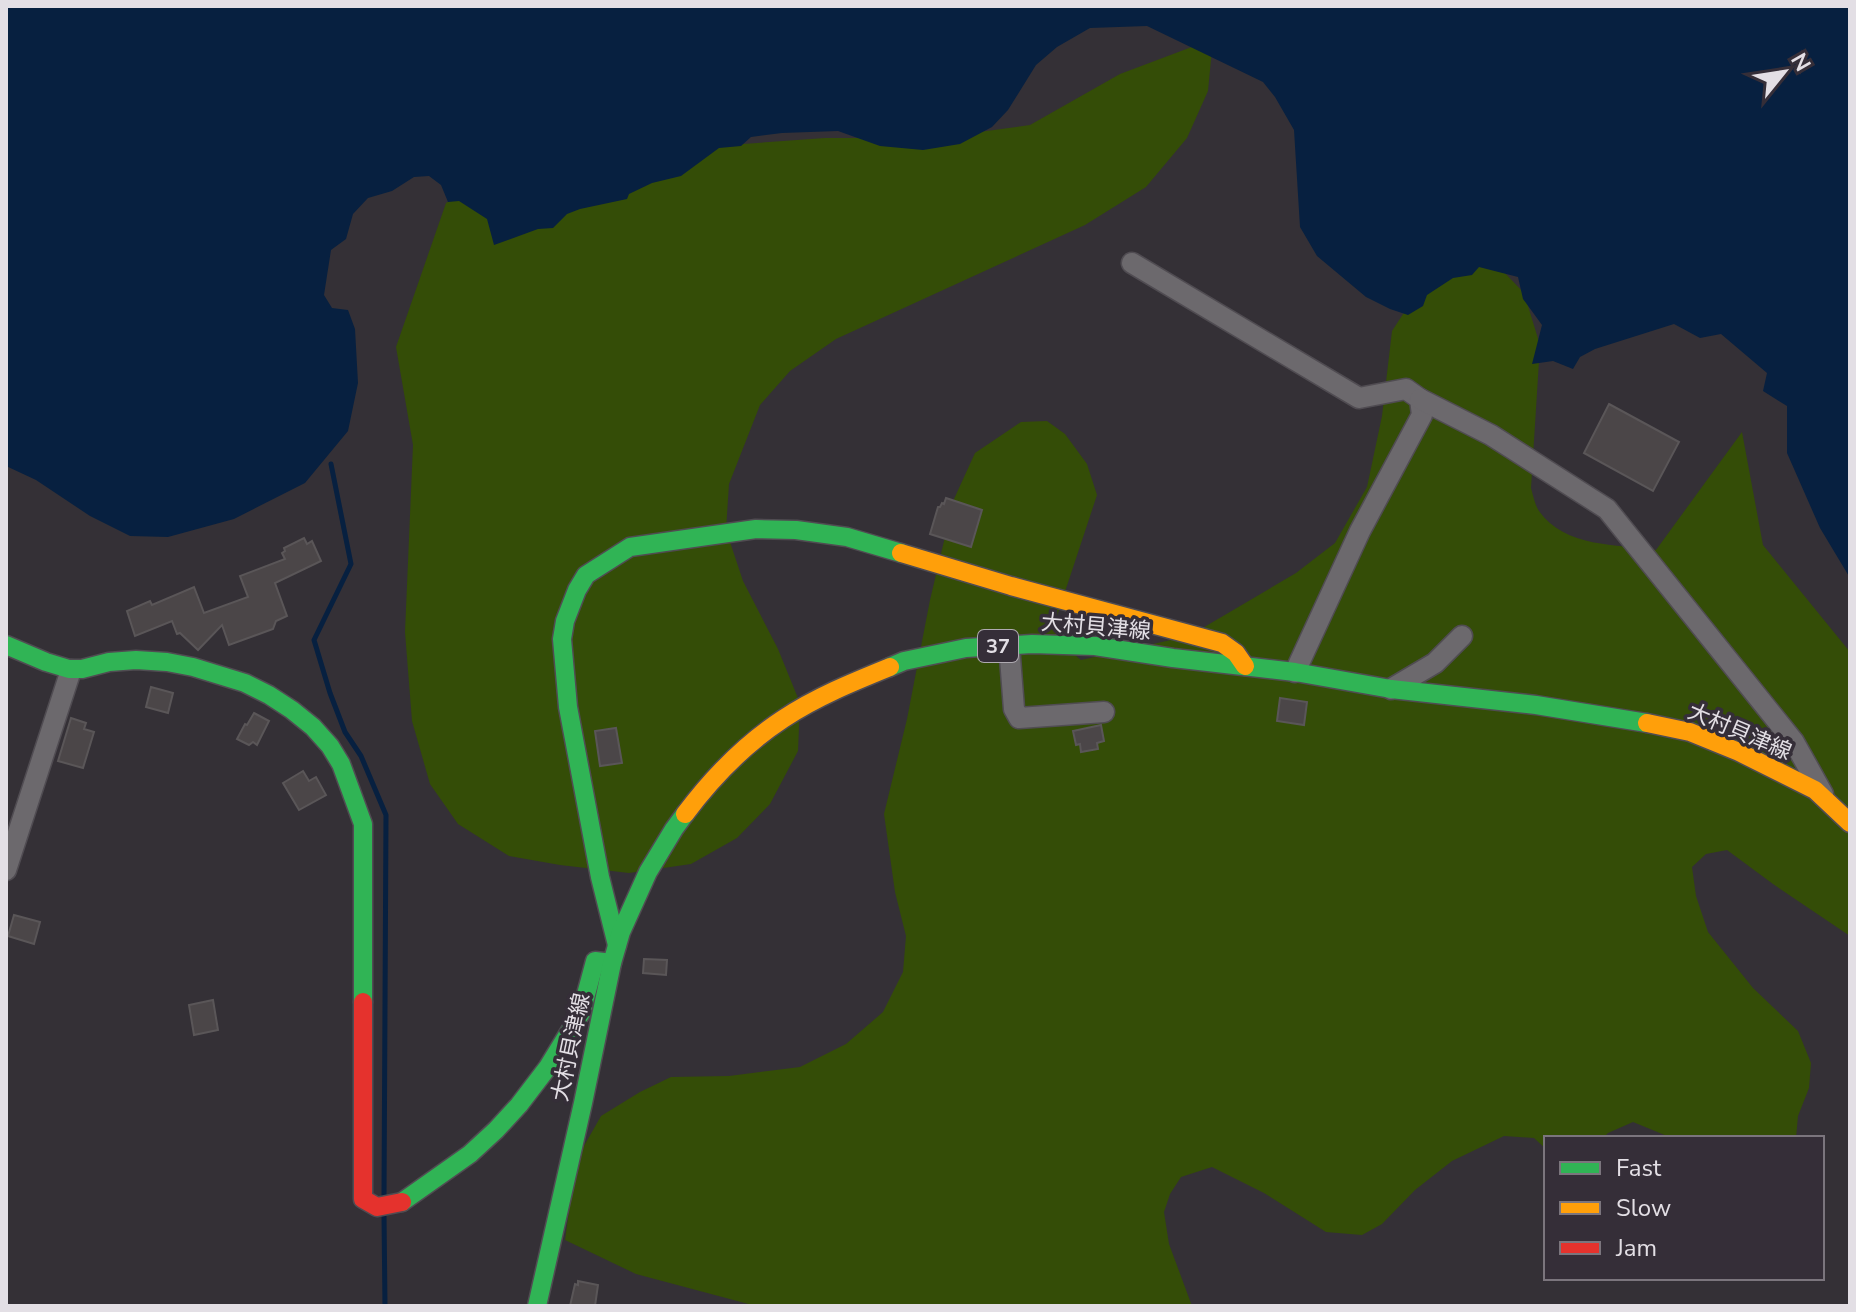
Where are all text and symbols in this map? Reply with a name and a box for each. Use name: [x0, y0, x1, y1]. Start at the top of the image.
north arrow: [1744, 32, 1824, 112]
text: N: [1783, 48, 1818, 77]
street label: 大村貝津線: [1040, 607, 1152, 647]
road number: 37: [978, 630, 1018, 662]
street label: 大村貝津線: [1683, 697, 1796, 767]
street label: 大村貝津線: [545, 990, 597, 1104]
legend: [1544, 1136, 1824, 1280]
text: Fast: [1616, 1152, 1662, 1184]
text: Slow: [1616, 1192, 1671, 1224]
text: Jam: [1615, 1232, 1657, 1264]

